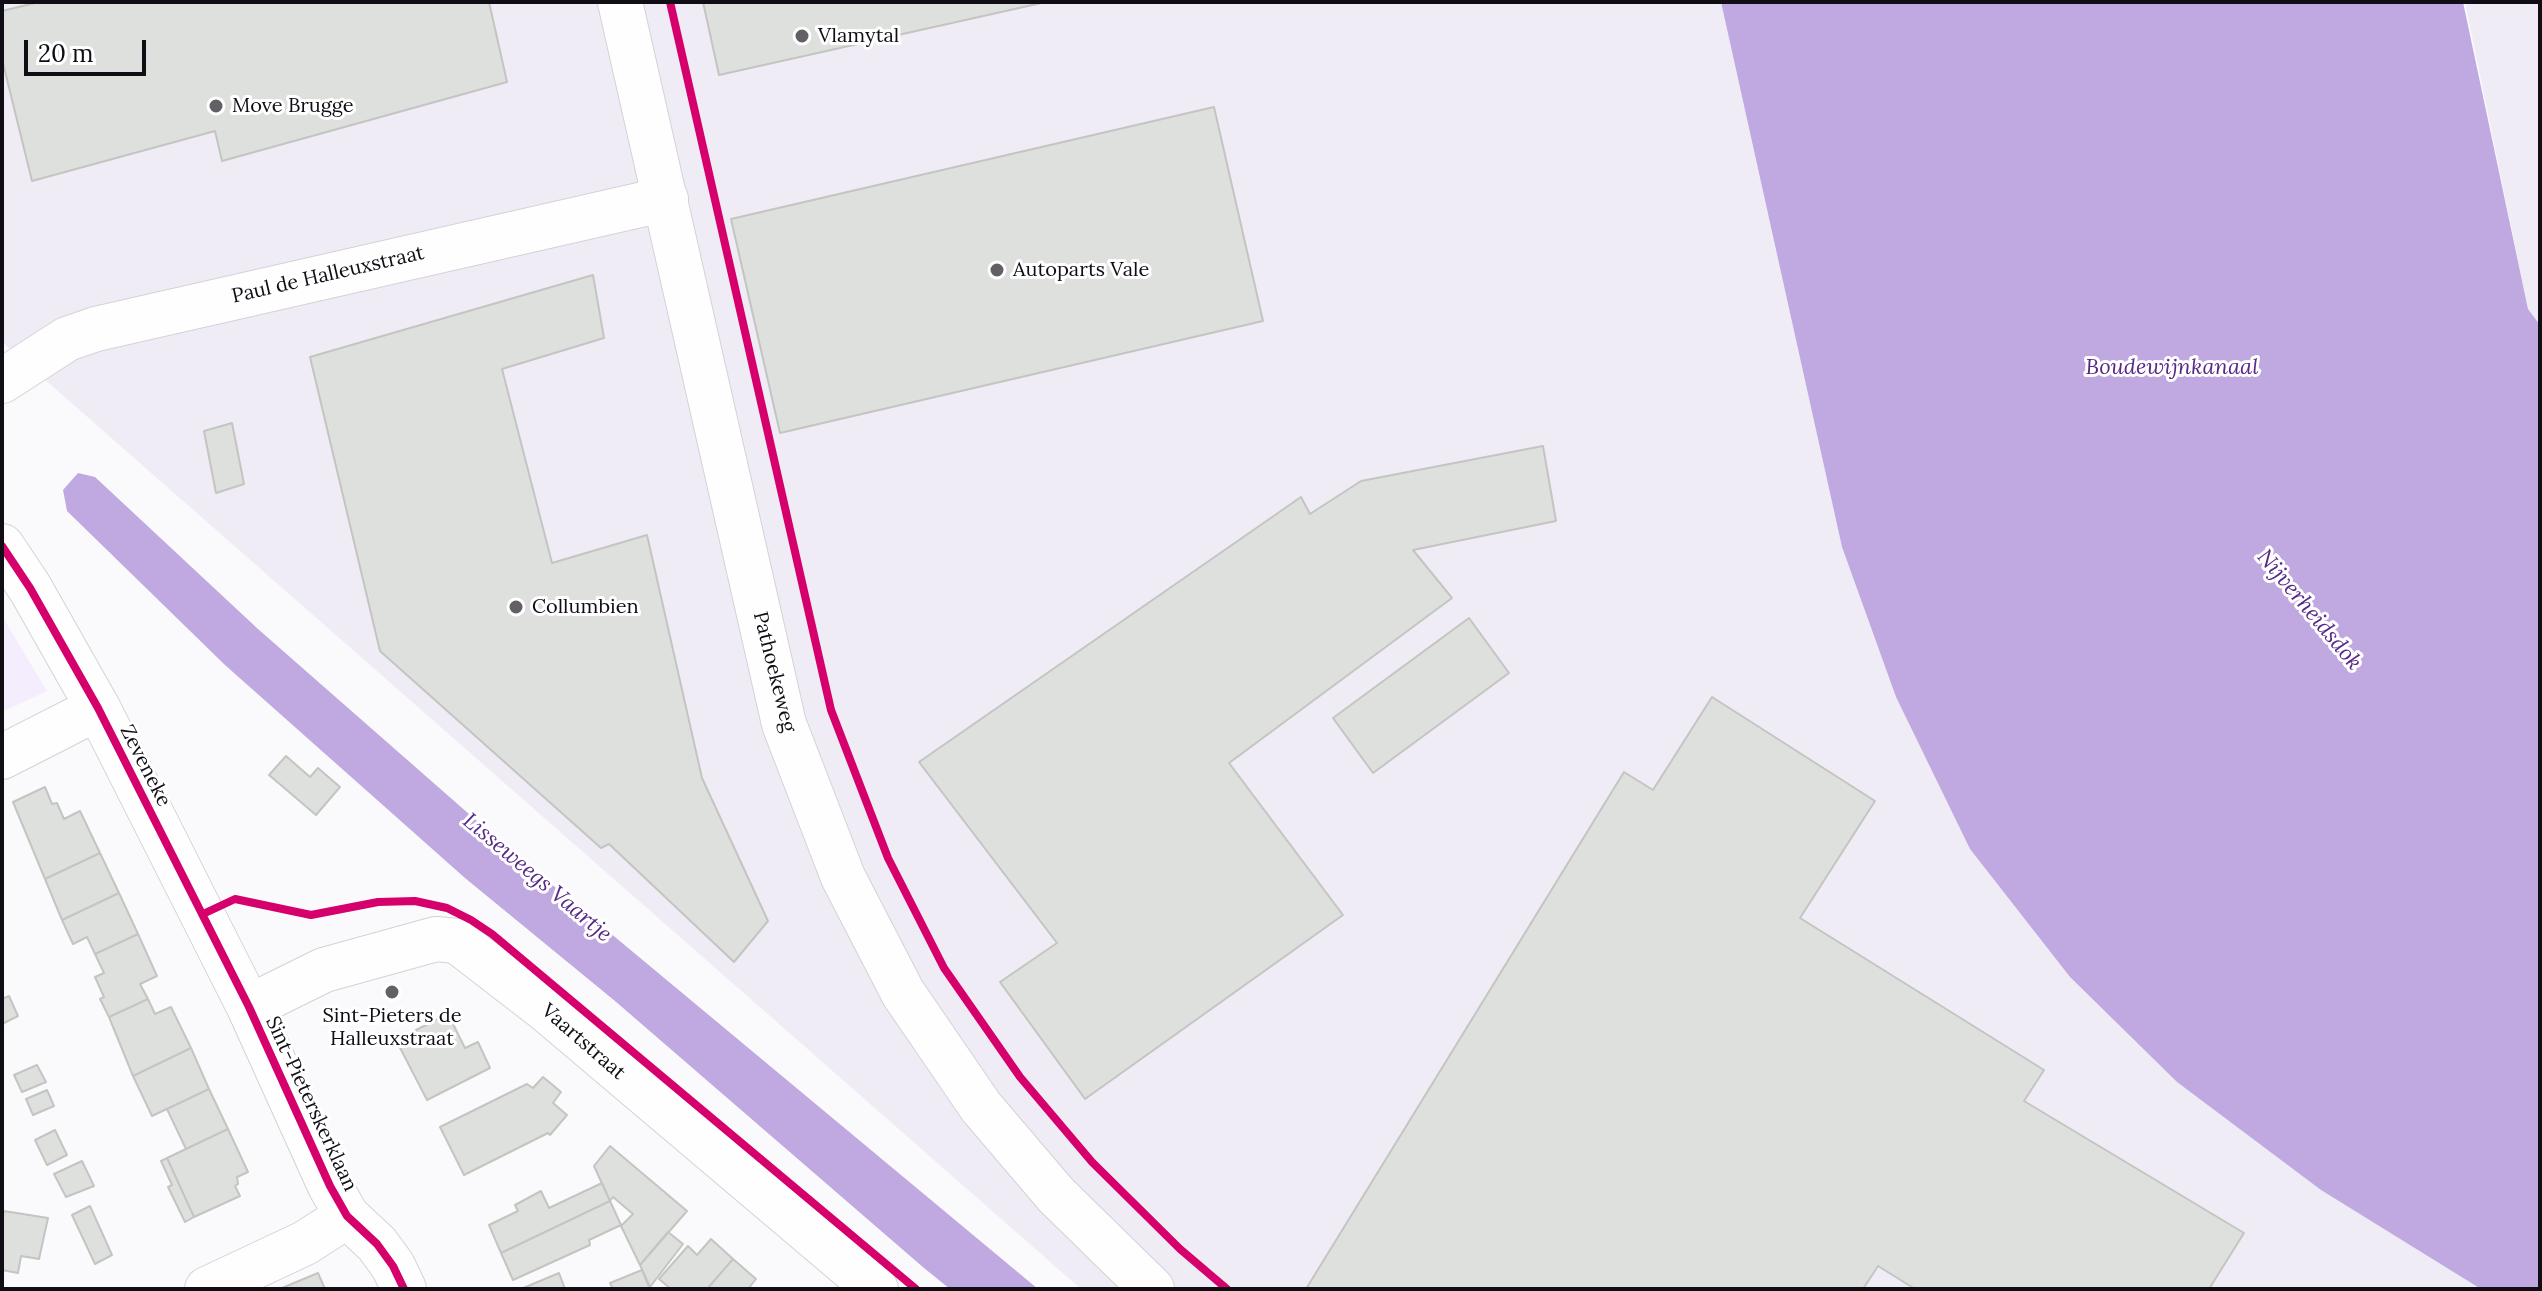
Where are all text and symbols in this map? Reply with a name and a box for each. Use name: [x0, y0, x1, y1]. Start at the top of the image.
scale bar: [28, 24, 150, 74]
place label: Vlamytal: [818, 24, 899, 48]
marker: Vlamytal: [793, 27, 811, 45]
text: 20 m: [38, 38, 94, 69]
place label: Move Brugge: [232, 94, 354, 118]
marker: Move Brugge: [207, 97, 225, 115]
street label: Paul de Halleuxstraat: [229, 241, 427, 309]
place label: Autoparts Vale: [1013, 258, 1149, 282]
marker: Autoparts Vale: [988, 261, 1006, 279]
water label: Boudewijnkanaal: [2086, 355, 2258, 381]
water label: Nijverheidsdok: [2251, 544, 2367, 676]
place label: Collumbien: [532, 595, 639, 619]
marker: Collumbien: [507, 598, 525, 616]
street label: Pathoekeweg: [747, 609, 801, 735]
street label: Zeveneke: [114, 721, 176, 811]
water label: Lisseweegs Vaartje: [457, 808, 617, 948]
marker: Sint-Pieters de Halleuxstraat: [383, 983, 401, 1001]
street label: Vaartstraat: [536, 999, 630, 1085]
place label: Sint-Pieters de Halleuxstraat: [323, 1004, 461, 1051]
street label: Sint-Pieterskerklaan: [260, 1013, 362, 1195]

